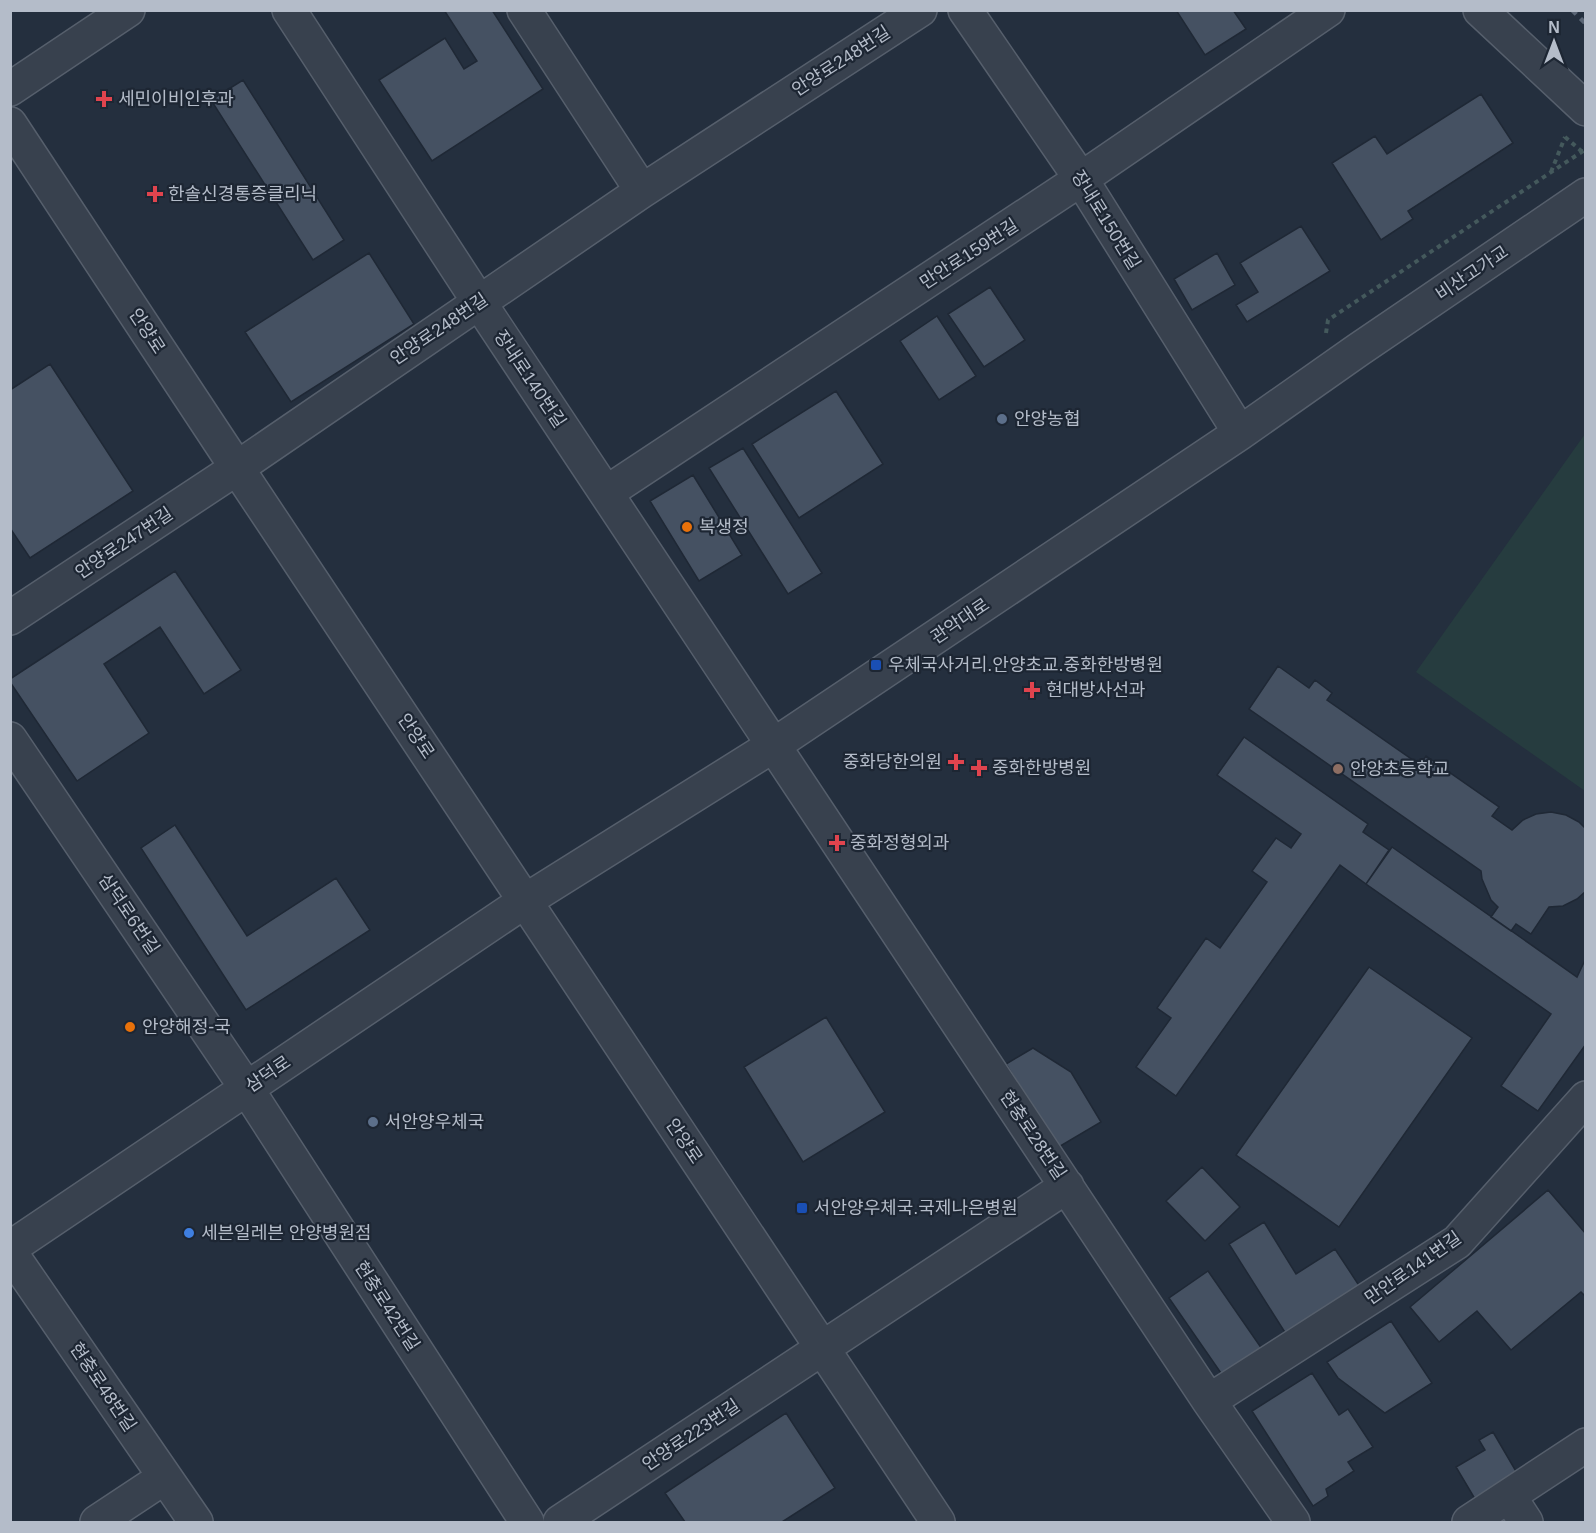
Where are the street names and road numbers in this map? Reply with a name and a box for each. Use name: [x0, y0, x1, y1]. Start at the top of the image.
street label: 안양로248번길: [788, 22, 894, 100]
street label: 장내로150번길: [1068, 167, 1144, 273]
street label: 만안로159번길: [916, 215, 1022, 293]
street label: 비산고가교: [1432, 242, 1512, 304]
street label: 안양로248번길: [387, 289, 491, 369]
street label: 안양로: [125, 305, 169, 357]
street label: 장내로140번길: [490, 327, 570, 431]
street label: 안양로247번길: [72, 503, 176, 583]
street label: 관악대로: [927, 594, 993, 648]
street label: 안양로: [394, 710, 438, 762]
street label: 삼덕로6번길: [95, 870, 163, 958]
street label: 삼덕로: [242, 1052, 294, 1096]
street label: 현충로28번길: [996, 1087, 1070, 1183]
street label: 안양로: [662, 1115, 706, 1167]
street label: 만안로141번길: [1361, 1227, 1465, 1309]
street label: 현충로42번길: [351, 1257, 423, 1355]
street label: 현충로48번길: [66, 1339, 140, 1435]
street label: 안양로223번길: [639, 1395, 743, 1475]

